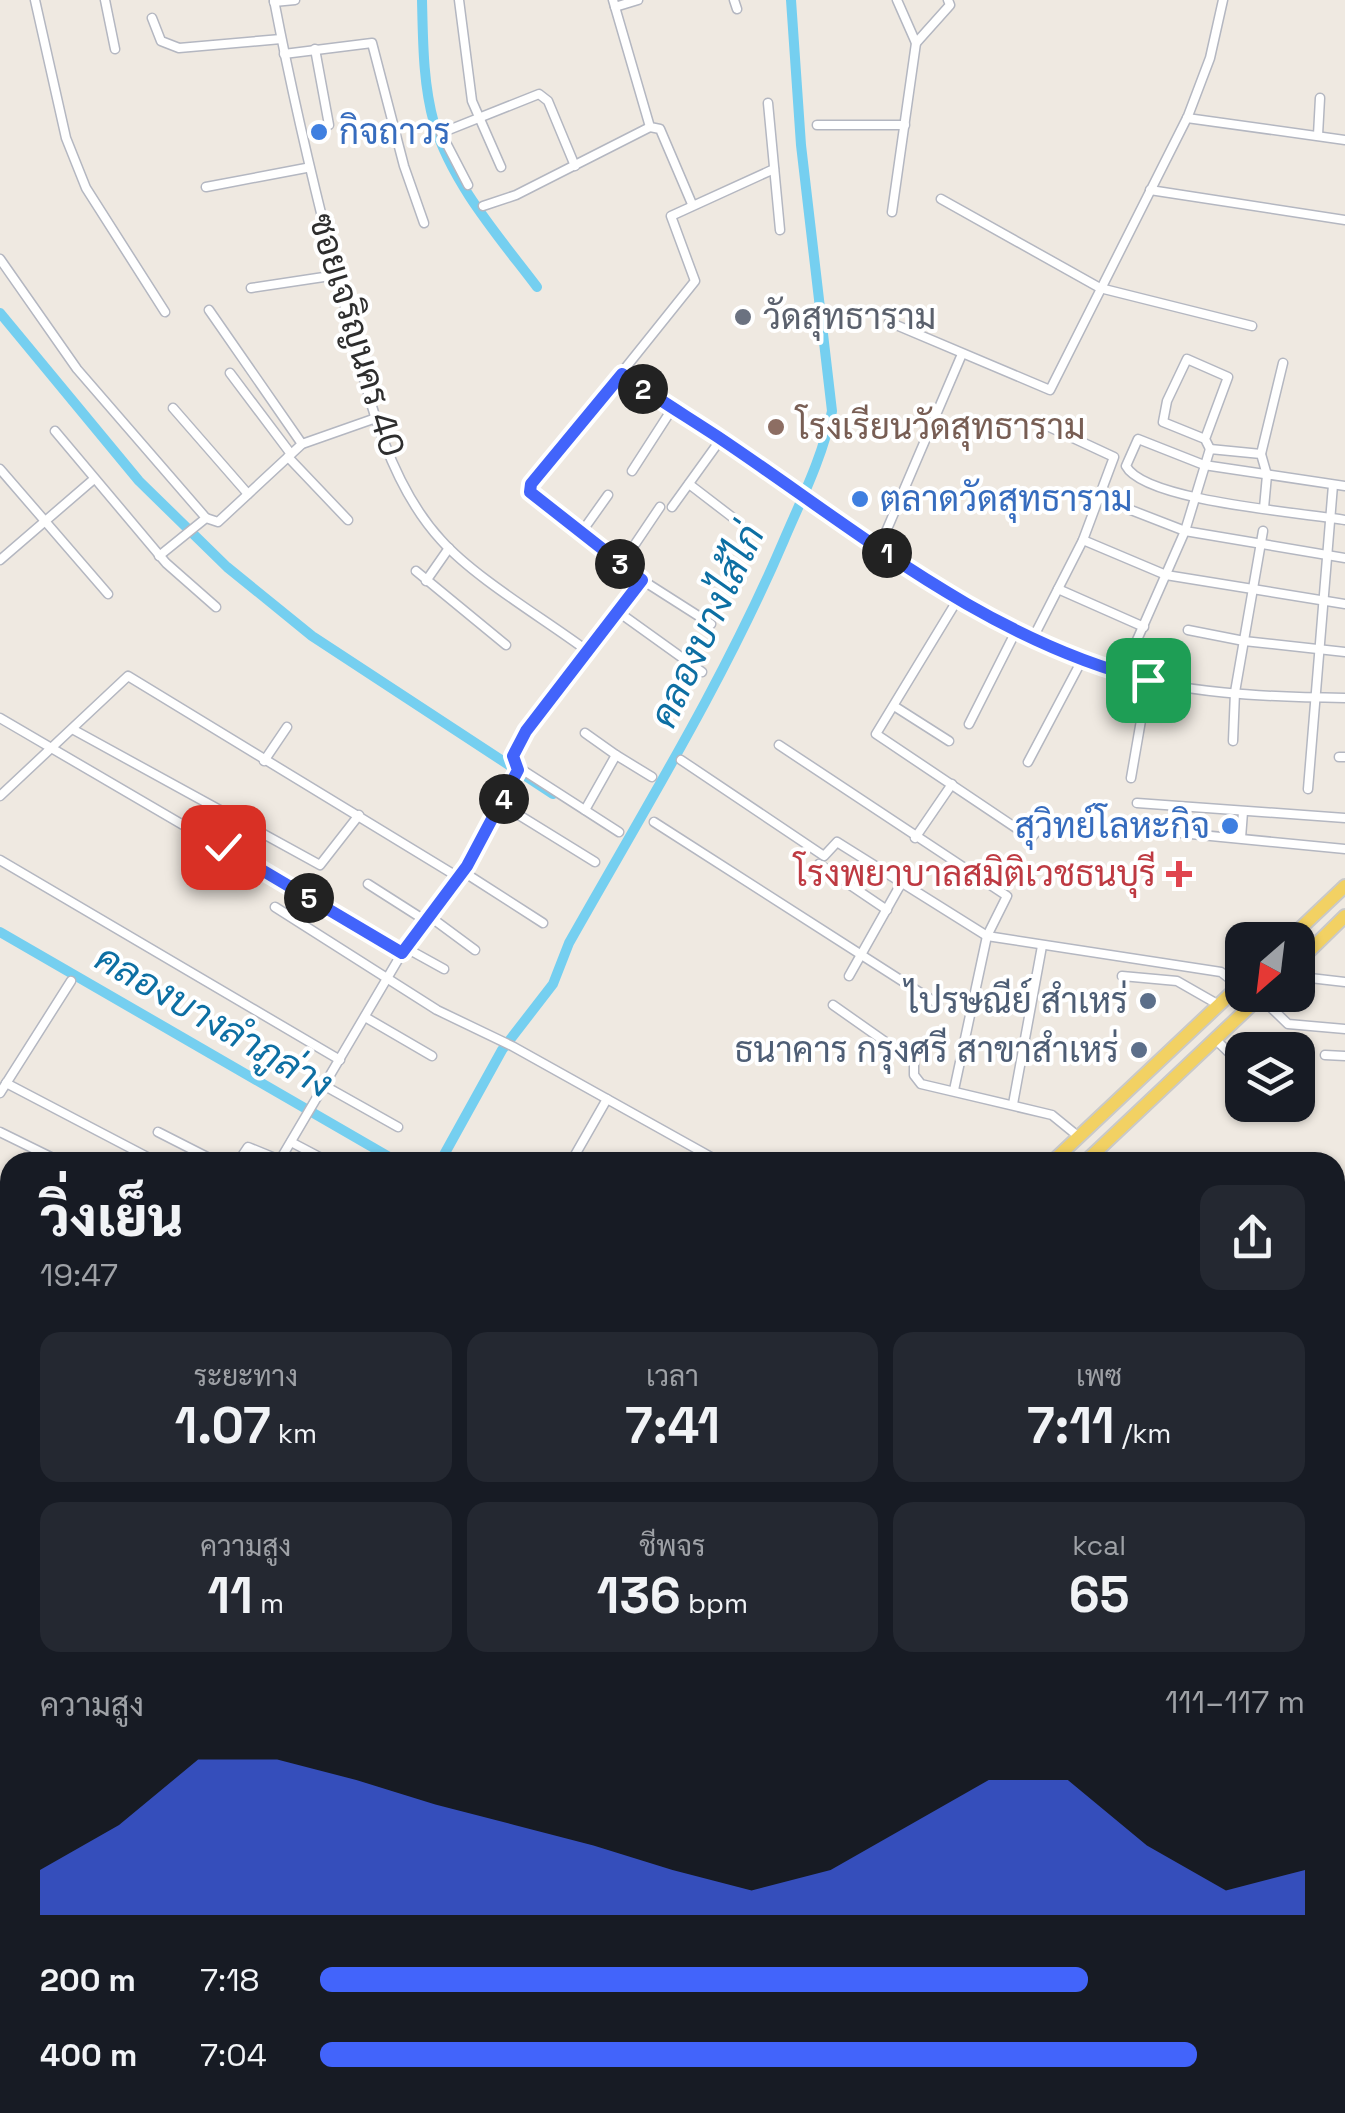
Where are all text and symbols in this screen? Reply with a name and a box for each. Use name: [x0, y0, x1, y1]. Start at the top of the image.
place label: กิจถาวร: [339, 110, 451, 154]
marker: กิจถาวร: [308, 121, 330, 143]
street label: ซอยเจริญนคร 40: [299, 208, 415, 462]
place label: วัดสุทธาราม: [763, 295, 936, 341]
marker: วัดสุทธาราม: [732, 306, 754, 328]
pin: 2: [618, 364, 668, 414]
text: 2: [635, 371, 651, 407]
place label: โรงเรียนวัดสุทธาราม: [794, 404, 1086, 451]
marker: โรงเรียนวัดสุทธาราม: [765, 416, 787, 438]
place label: ตลาดวัดสุทธาราม: [880, 477, 1133, 523]
marker: ตลาดวัดสุทธาราม: [849, 488, 871, 510]
water label: คลองบางไส้ไก่: [639, 515, 776, 735]
pin: 1: [862, 528, 912, 578]
text: 1: [881, 535, 893, 571]
pin: 3: [595, 539, 645, 589]
text: 3: [611, 546, 629, 582]
pin: [1106, 638, 1191, 723]
icon: arrive: [1121, 653, 1176, 708]
pin: 4: [479, 774, 529, 824]
text: 4: [495, 781, 513, 817]
place label: สุวิทย์โลหะกิจ: [1015, 803, 1210, 850]
pin: [181, 805, 266, 890]
marker: สุวิทย์โลหะกิจ: [1219, 815, 1241, 837]
icon: check: [196, 820, 251, 875]
place label: โรงพยาบาลสมิติเวชธนบุรี: [792, 851, 1156, 898]
marker: โรงพยาบาลสมิติเวชธนบุรี: [1166, 861, 1192, 887]
pin: 5: [284, 873, 334, 923]
text: 5: [301, 880, 317, 916]
north arrow: [1225, 922, 1315, 1012]
map controls: [1225, 922, 1315, 1122]
water label: คลองบางลำภูล่าง: [86, 934, 341, 1109]
place label: ไปรษณีย์ สำเหร่: [902, 978, 1128, 1023]
marker: ไปรษณีย์ สำเหร่: [1137, 990, 1159, 1012]
place label: ธนาคาร กรุงศรี สาขาสำเหร่: [734, 1027, 1119, 1074]
button: layers: [1225, 1032, 1315, 1122]
marker: ธนาคาร กรุงศรี สาขาสำเหร่: [1128, 1039, 1150, 1061]
text: วิ่งเย็น: [40, 1182, 184, 1252]
button: share: [1200, 1185, 1305, 1290]
text: 19:47: [40, 1255, 118, 1295]
text: ระยะทาง: [194, 1358, 298, 1394]
text: เวลา: [646, 1358, 699, 1394]
text: เพซ: [1076, 1358, 1122, 1394]
text: 1.07: [175, 1394, 271, 1458]
text: 7:41: [625, 1394, 720, 1458]
text: 7:11: [1027, 1394, 1115, 1458]
text: km: [271, 1415, 317, 1451]
text: /km: [1115, 1415, 1171, 1451]
text: kcal: [1072, 1527, 1126, 1563]
text: ความสูง: [200, 1528, 291, 1564]
text: ชีพจร: [639, 1528, 706, 1564]
text: 65: [1069, 1563, 1130, 1627]
text: 11: [208, 1564, 253, 1628]
text: 136: [597, 1564, 681, 1628]
text: m: [253, 1585, 284, 1621]
text: bpm: [681, 1585, 748, 1621]
text: 111–117 m: [1165, 1682, 1305, 1722]
text: ความสูง: [40, 1685, 144, 1725]
text: 200 m: [40, 1960, 136, 2000]
text: 7:18: [200, 1960, 259, 2000]
text: 400 m: [40, 2035, 137, 2075]
text: 7:04: [200, 2035, 267, 2075]

